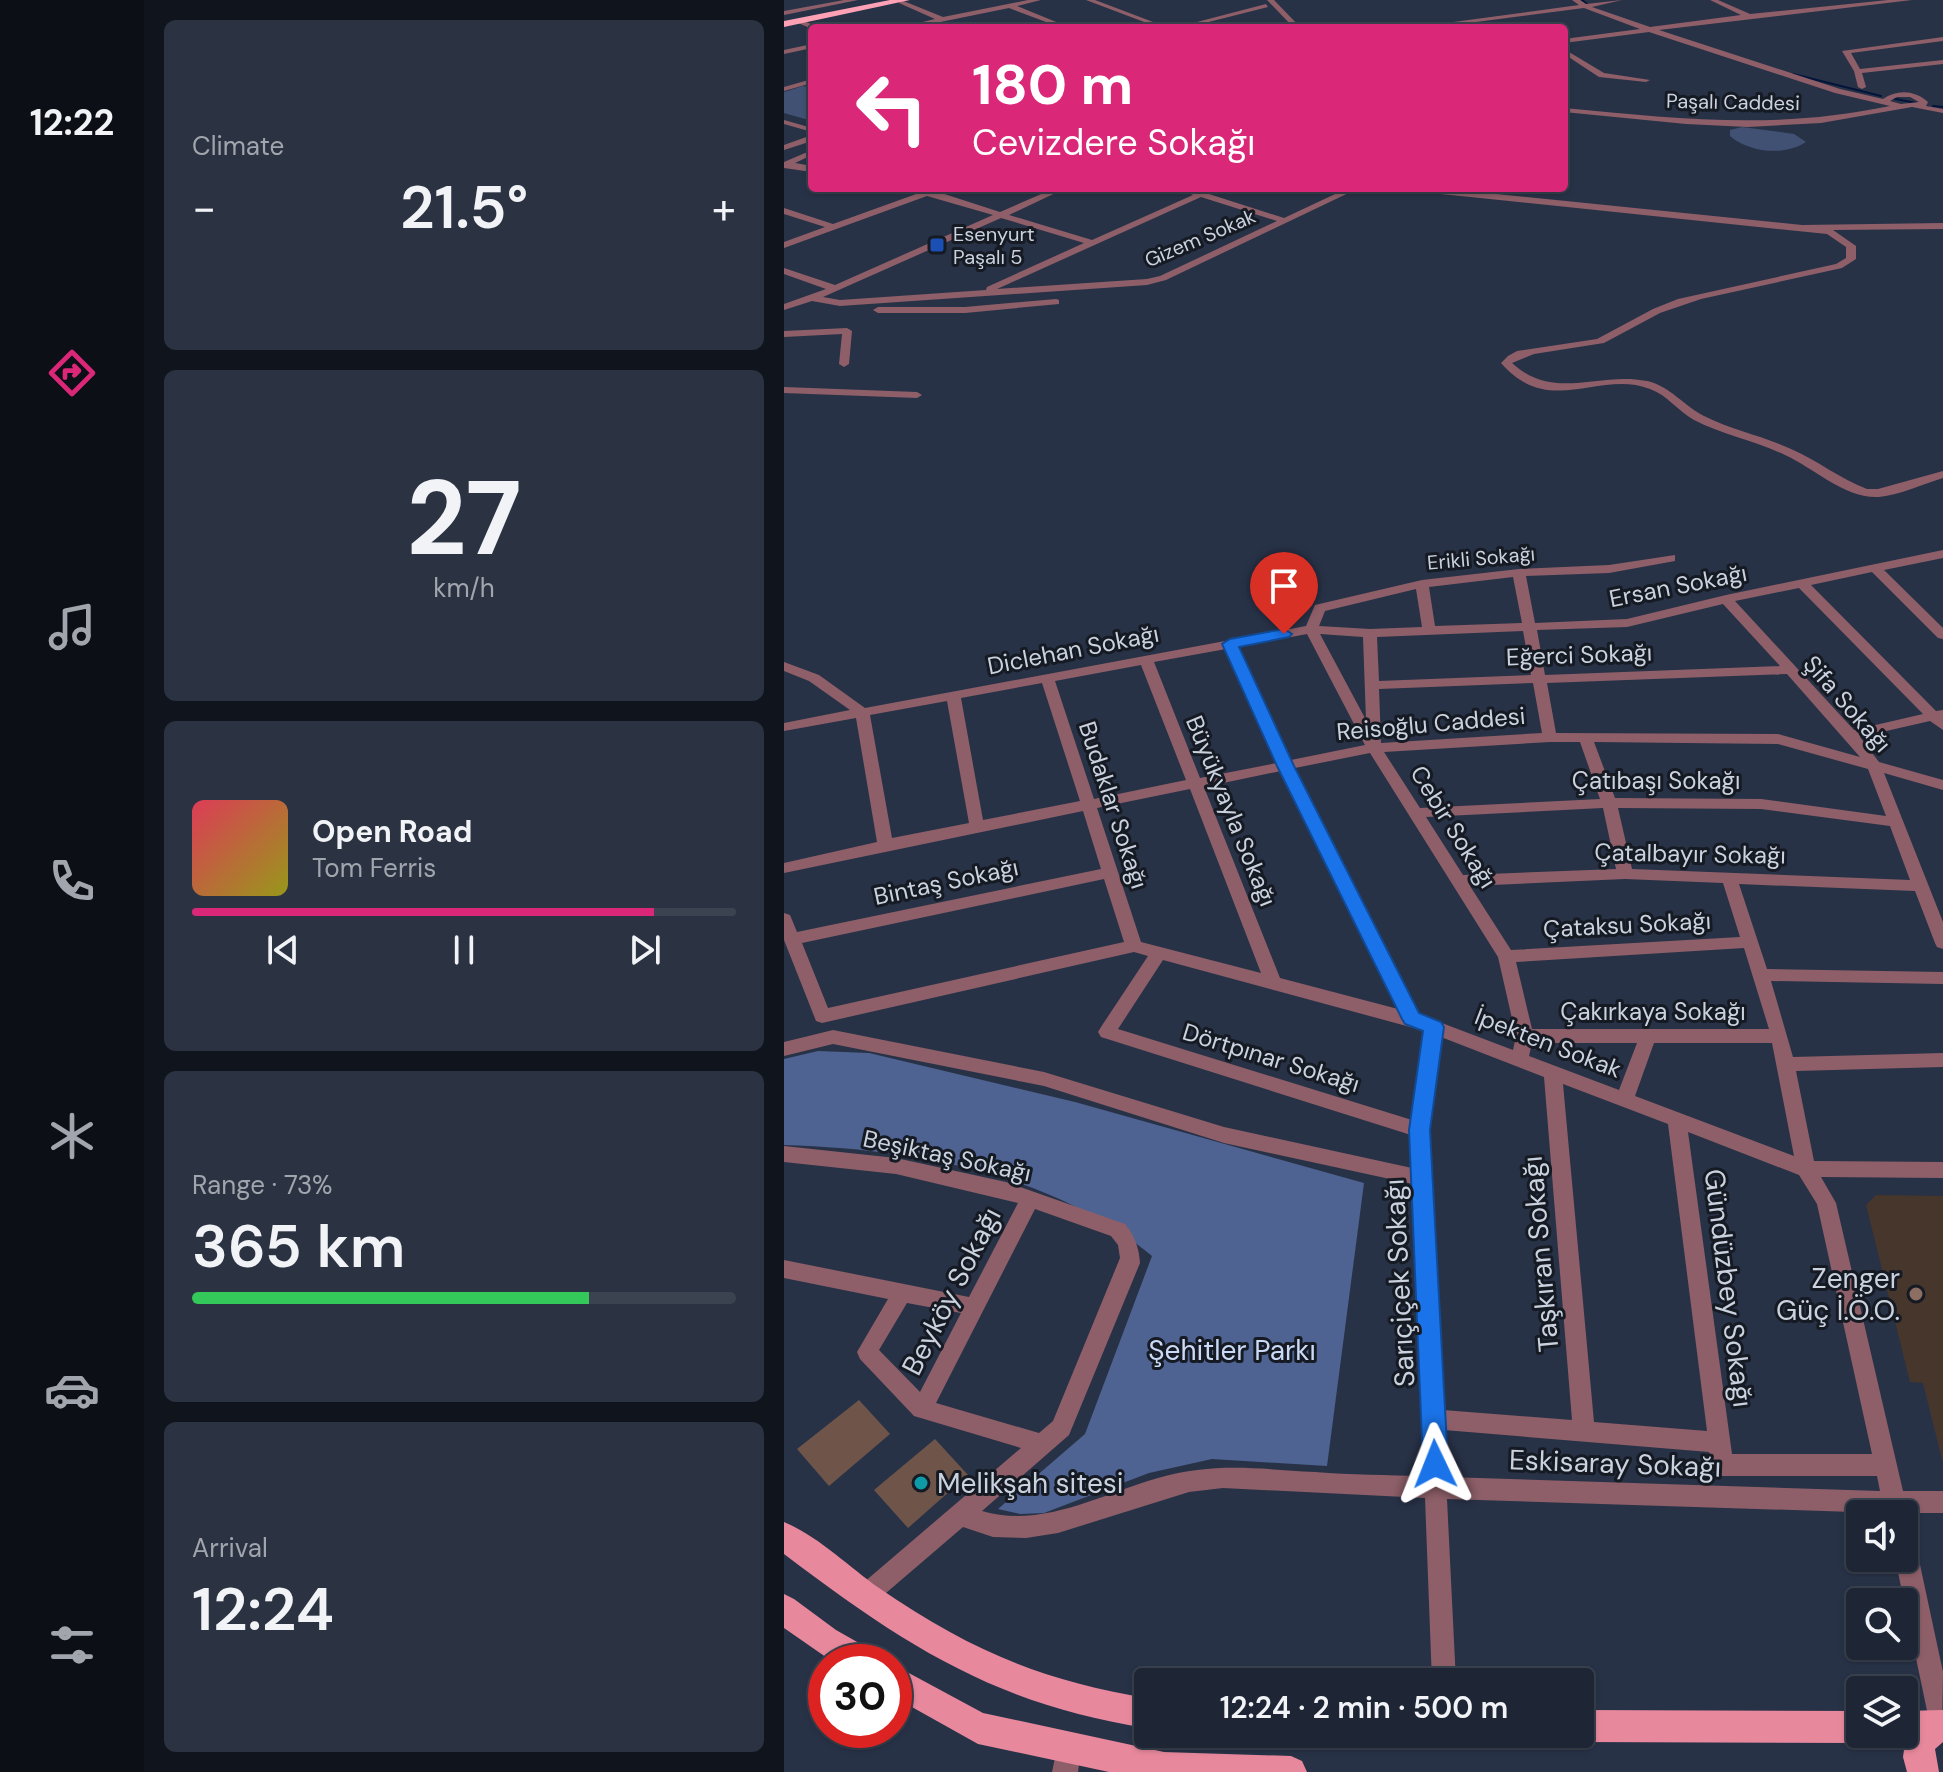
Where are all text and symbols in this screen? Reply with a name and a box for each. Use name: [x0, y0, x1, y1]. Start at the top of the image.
text: 180 m: [972, 48, 1133, 121]
icon: left: [840, 56, 944, 160]
street label: Paşalı Caddesi: [1666, 88, 1800, 116]
text: 12:22: [30, 99, 114, 146]
text: Cevizdere Sokağı: [972, 119, 1255, 166]
text: Climate: [192, 129, 284, 163]
text: 21.5°: [400, 168, 528, 247]
text: −: [192, 179, 216, 237]
text: +: [712, 179, 736, 237]
street label: Gizem Sokak: [1141, 203, 1259, 273]
place label: Esenyurt Paşalı 5: [953, 221, 1035, 270]
marker: Esenyurt Paşalı 5: [928, 236, 946, 254]
icon: directions: [44, 345, 100, 401]
text: 27: [406, 451, 522, 586]
street label: Erikli Sokağı: [1426, 540, 1536, 576]
pin: [1250, 552, 1318, 634]
street label: Ersan Sokağı: [1606, 557, 1749, 614]
icon: arrive: [1262, 564, 1306, 608]
text: km/h: [433, 571, 495, 605]
icon: music: [44, 599, 100, 655]
street label: Diclehan Sokağı: [985, 618, 1161, 681]
street label: Eğerci Sokağı: [1505, 636, 1653, 673]
street label: Şifa Sokağı: [1797, 649, 1898, 759]
street label: Reisoğlu Caddesi: [1335, 700, 1527, 747]
street label: Büyükyayla Sokağı: [1179, 711, 1284, 911]
street label: Budaklar Sokağı: [1072, 717, 1155, 892]
street label: Cebir Sokağı: [1403, 760, 1503, 894]
street label: Çatıbaşı Sokağı: [1572, 765, 1740, 796]
text: Open Road: [312, 812, 472, 851]
street label: Çatalbayır Sokağı: [1594, 836, 1786, 871]
text: Tom Ferris: [312, 851, 436, 885]
street label: Bintaş Sokağı: [871, 851, 1021, 912]
icon: phone: [44, 853, 100, 909]
street label: Çataksu Sokağı: [1542, 905, 1712, 944]
icon: previous: [261, 928, 305, 972]
icon: pause: [442, 928, 486, 972]
icon: next: [623, 928, 667, 972]
street label: Çakırkaya Sokağı: [1560, 996, 1746, 1027]
street label: İpekten Sokak: [1470, 1000, 1626, 1085]
street label: Dörtpınar Sokağı: [1179, 1016, 1363, 1099]
icon: climate: [44, 1108, 100, 1164]
street label: Beşiktaş Sokağı: [860, 1123, 1034, 1188]
street label: Taşkıran Sokağı: [1514, 1155, 1567, 1353]
street label: Gündüzbey Sokağı: [1696, 1167, 1761, 1409]
text: Range · 73%: [192, 1168, 332, 1202]
street label: Sarıçiçek Sokağı: [1376, 1178, 1423, 1388]
street label: Beyköy Sokağı: [893, 1201, 1010, 1381]
text: 365 km: [192, 1207, 405, 1286]
place label: Zenger Güç İ.Ö.O.: [1776, 1260, 1900, 1329]
marker: Zenger Güç İ.Ö.O.: [1907, 1285, 1925, 1303]
park label: Şehitler Parkı: [1148, 1332, 1316, 1369]
icon: car: [44, 1362, 100, 1418]
position arrow: [1393, 1422, 1477, 1506]
street label: Eskisaray Sokağı: [1508, 1441, 1722, 1486]
place label: Melikşah sitesi: [937, 1465, 1124, 1502]
marker: Melikşah sitesi: [912, 1474, 930, 1492]
map controls: [1846, 1500, 1918, 1748]
button: sound: [1846, 1500, 1918, 1572]
text: Arrival: [192, 1531, 268, 1565]
text: 12:24: [192, 1570, 334, 1649]
button: search: [1846, 1588, 1918, 1660]
icon: filters: [44, 1617, 100, 1673]
speed limit sign: 30: [808, 1644, 912, 1748]
button: layers: [1846, 1676, 1918, 1748]
text: 12:24 · 2 min · 500 m: [1220, 1688, 1508, 1727]

